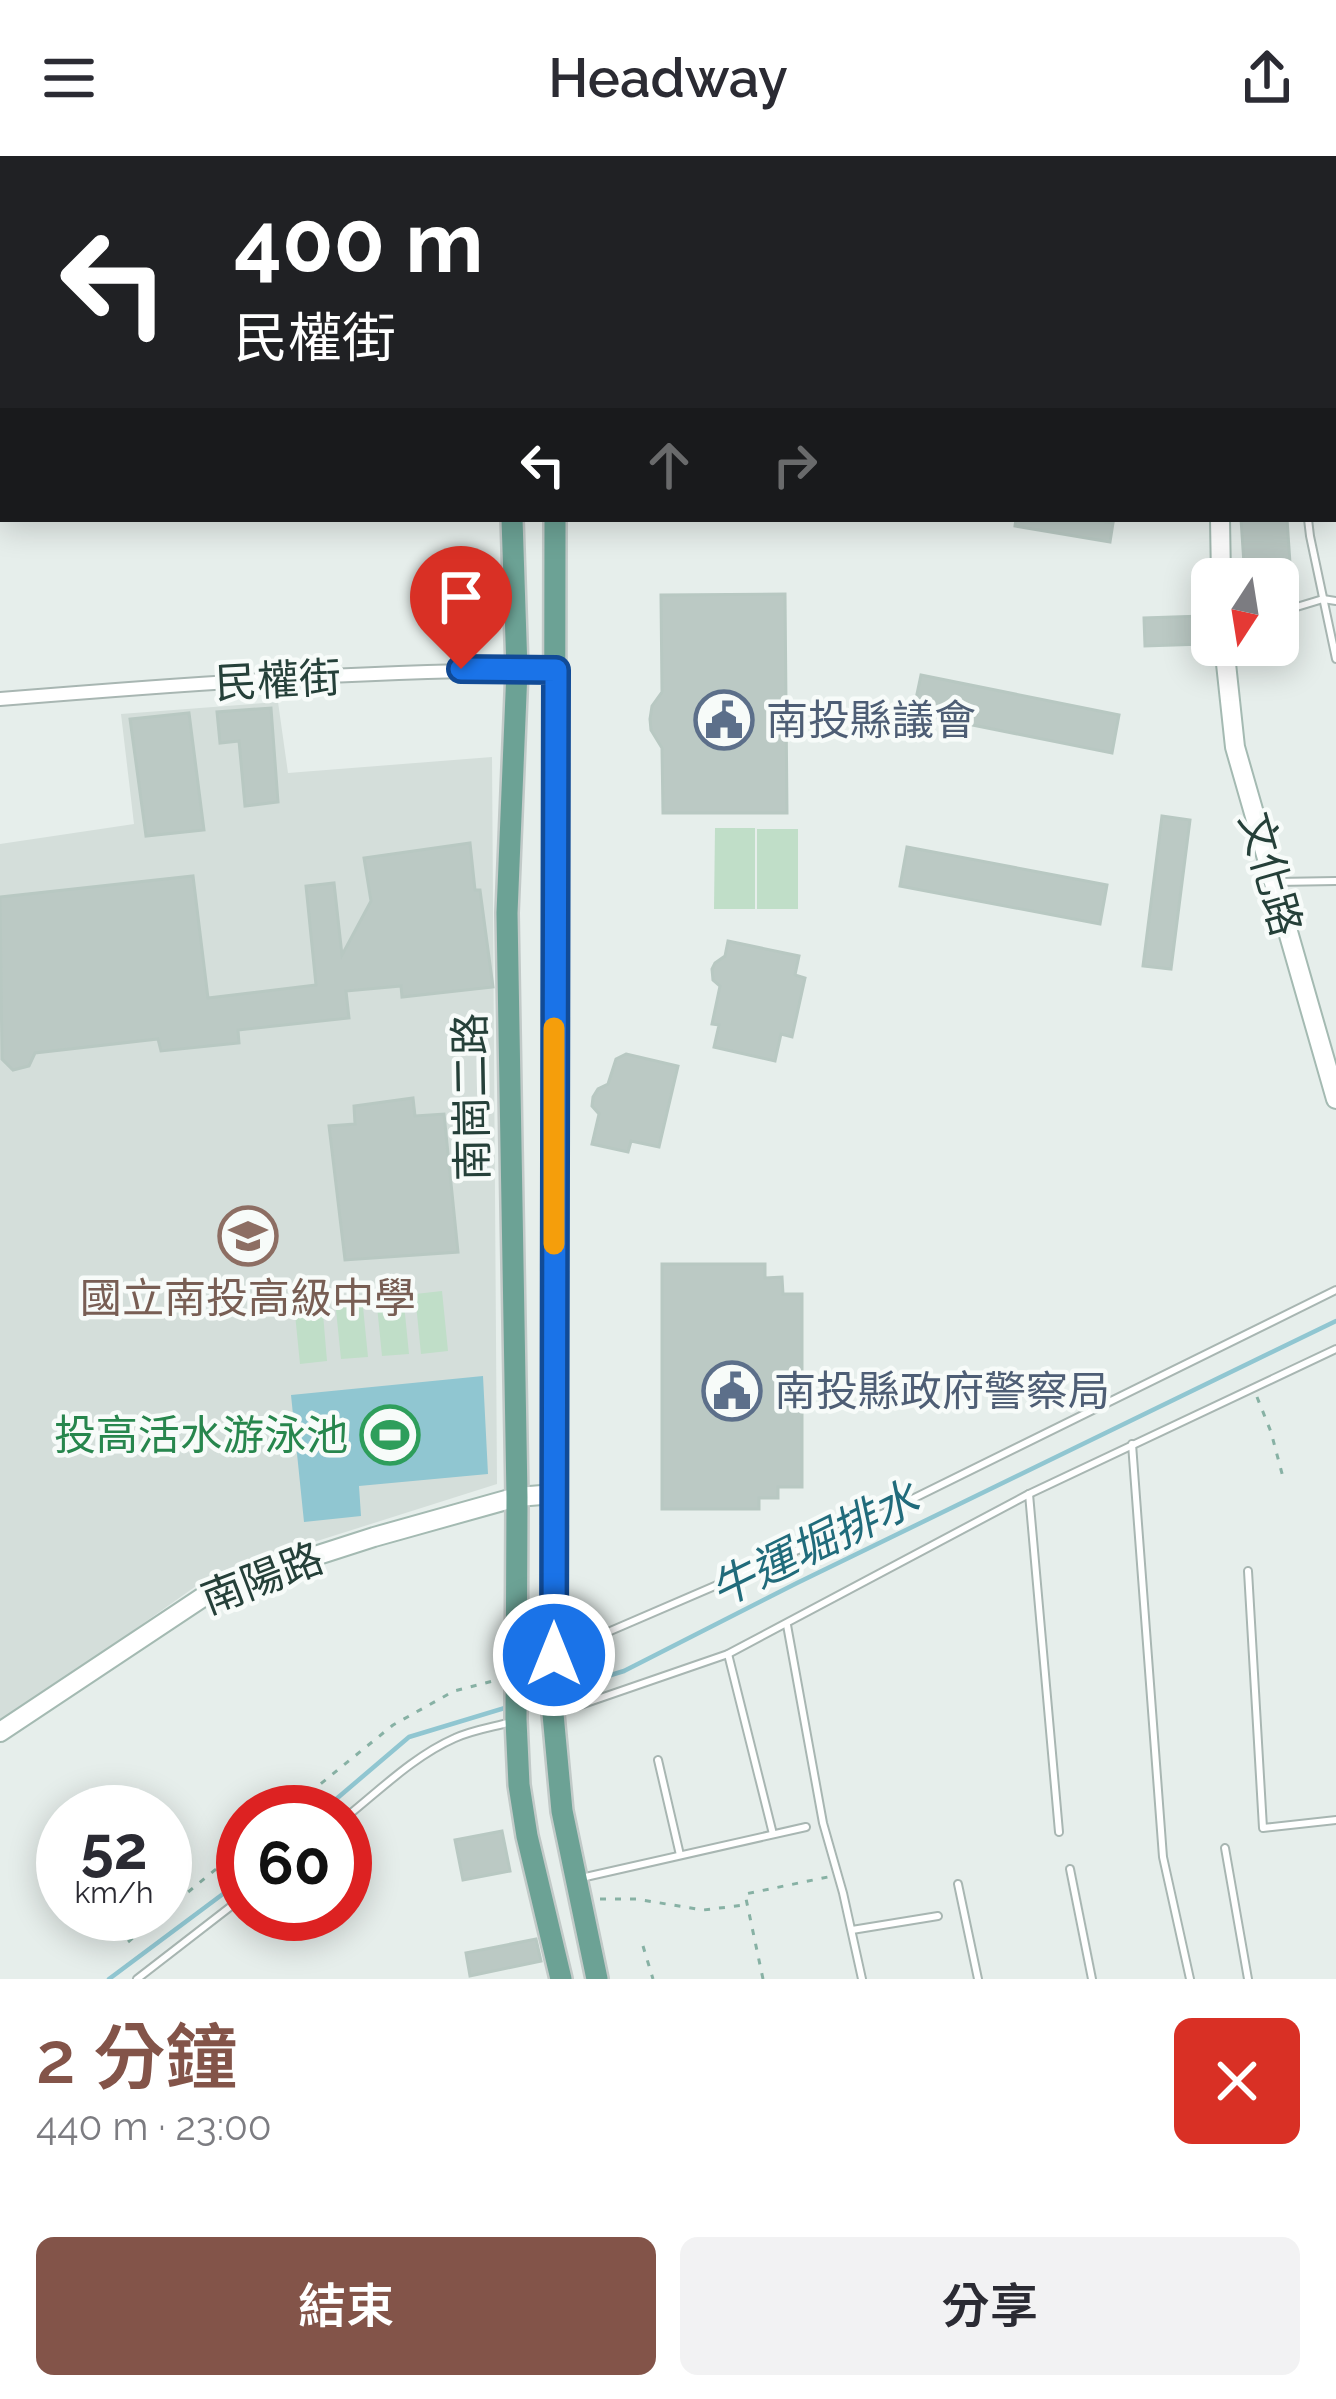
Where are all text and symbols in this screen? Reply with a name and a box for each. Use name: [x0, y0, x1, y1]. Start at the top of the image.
icon: menu: [36, 45, 102, 111]
icon: share: [1234, 45, 1300, 111]
text: Headway: [548, 46, 788, 110]
text: 400 m: [234, 193, 483, 292]
icon: left: [36, 204, 192, 360]
text: 民權街: [234, 306, 396, 370]
icon: left: [510, 432, 576, 498]
icon: ahead: [636, 432, 702, 498]
icon: right: [762, 432, 828, 498]
pin: [410, 546, 512, 669]
north arrow: [1191, 558, 1299, 666]
map controls: [1191, 558, 1299, 666]
icon: arrive: [428, 564, 494, 630]
street label: 民權街: [214, 653, 342, 708]
public building icon: 南投縣議會: [693, 689, 755, 751]
place label: 南投縣議會: [766, 696, 976, 745]
street label: 文化路: [1230, 807, 1311, 941]
street label: 南崗二路: [446, 1013, 497, 1181]
school or university icon: 國立南投高級中學: [217, 1205, 279, 1267]
place label: 國立南投高級中學: [80, 1274, 416, 1323]
public building icon: 南投縣政府警察局: [701, 1360, 763, 1422]
place label: 南投縣政府警察局: [774, 1367, 1110, 1416]
sports icon: 投高活水游泳池: [359, 1404, 421, 1466]
place label: 投高活水游泳池: [54, 1411, 348, 1460]
water label: 牛運堀排水: [701, 1470, 929, 1618]
street label: 南陽路: [195, 1533, 330, 1624]
position arrow: [491, 1592, 617, 1718]
speed limit sign: 60: [216, 1785, 372, 1941]
text: 52: [80, 1813, 148, 1883]
text: km/h: [74, 1875, 154, 1910]
text: 2 分鐘: [36, 2015, 237, 2100]
button: close: [1174, 2018, 1300, 2144]
text: 440 m · 23:00: [36, 2103, 272, 2149]
button: 結束: [36, 2237, 656, 2375]
button: 分享: [680, 2237, 1300, 2375]

